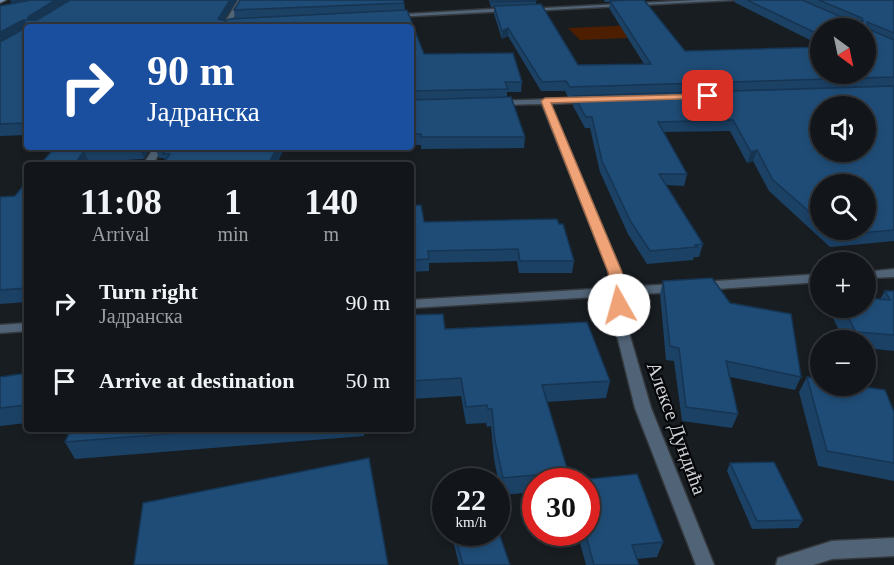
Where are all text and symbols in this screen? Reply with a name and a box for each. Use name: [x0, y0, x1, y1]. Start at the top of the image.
north arrow: [810, 18, 876, 84]
map controls: [810, 18, 876, 396]
icon: right: [48, 48, 126, 126]
text: 90 m: [147, 48, 235, 94]
pin: [682, 70, 733, 121]
icon: arrive: [691, 79, 724, 112]
button: sound: [810, 96, 876, 162]
text: Јадранска: [147, 97, 260, 127]
button: search: [810, 174, 876, 240]
text: 11:08: [80, 182, 162, 222]
text: 1: [224, 182, 242, 222]
text: 140: [304, 182, 358, 222]
text: Arrival: [92, 223, 150, 245]
text: min: [217, 223, 249, 245]
text: m: [323, 223, 339, 245]
button: +: [810, 252, 876, 318]
position arrow: [587, 273, 651, 337]
text: Turn right: [99, 279, 198, 304]
icon: right: [48, 287, 81, 320]
text: 90 m: [345, 290, 390, 315]
text: Јадранска: [99, 305, 183, 327]
button: −: [810, 330, 876, 396]
street label: Алексе Дундића: [642, 359, 711, 498]
icon: arrive: [48, 365, 81, 398]
text: Arrive at destination: [99, 368, 295, 393]
text: 50 m: [345, 368, 390, 393]
speed limit sign: 30: [522, 468, 600, 546]
text: 22: [456, 483, 486, 516]
text: km/h: [456, 514, 486, 530]

